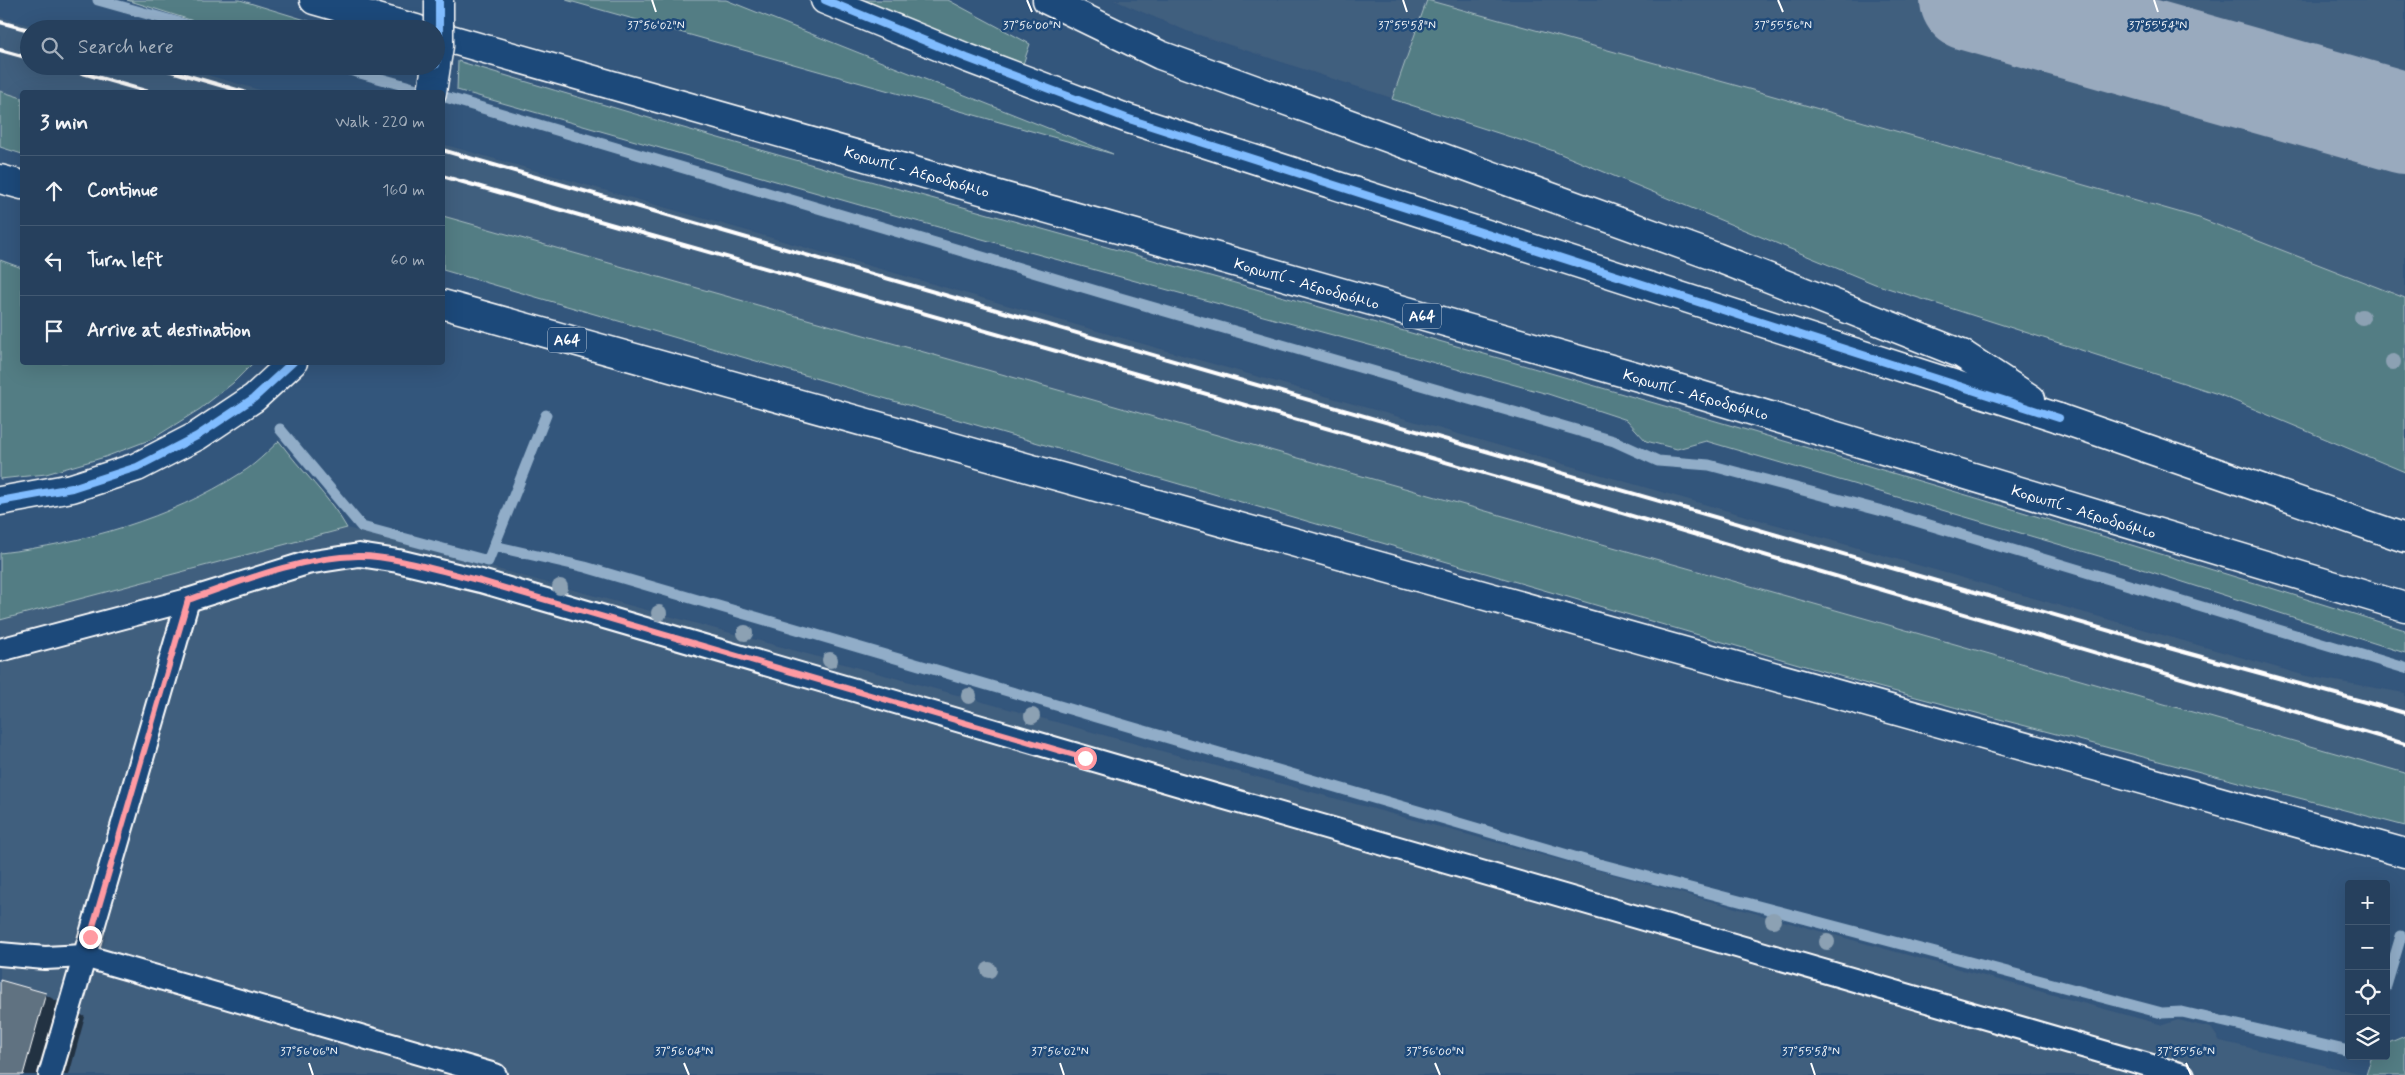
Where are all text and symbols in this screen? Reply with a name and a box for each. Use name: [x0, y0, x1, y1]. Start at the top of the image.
text: 37°56'02"N: [627, 18, 685, 34]
text: 37°56'00"N: [1003, 18, 1061, 34]
text: 37°55'58"N: [1378, 18, 1436, 34]
text: 37°55'56"N: [1754, 18, 1812, 34]
text: 37°55'54"N: [2129, 18, 2187, 34]
search box: [20, 20, 445, 75]
icon: search: [38, 34, 66, 62]
text: Search here: [78, 35, 174, 60]
text: 3 min: [40, 109, 88, 137]
text: Walk · 220 m: [335, 112, 425, 133]
street label: Κορωπί - Αεροδρόμιο: [842, 142, 992, 203]
icon: ahead: [40, 177, 68, 205]
text: Continue: [87, 178, 158, 203]
text: 160 m: [382, 180, 425, 201]
icon: left: [40, 247, 68, 275]
text: Turn left: [87, 248, 163, 273]
text: 60 m: [391, 250, 425, 271]
street label: Κορωπί - Αεροδρόμιο: [1232, 254, 1382, 315]
road number: Α64: [1403, 304, 1441, 328]
icon: arrive: [40, 317, 68, 345]
text: Arrive at destination: [87, 318, 251, 343]
road number: Α64: [548, 328, 586, 352]
street label: Κορωπί - Αεροδρόμιο: [1621, 365, 1771, 426]
street label: Κορωπί - Αεροδρόμιο: [2009, 480, 2158, 544]
route start: [1074, 747, 1097, 770]
map controls: [2345, 880, 2390, 1060]
button: +: [2345, 880, 2390, 925]
button: −: [2345, 925, 2390, 970]
route end: [79, 926, 102, 949]
button: locate: [2345, 970, 2390, 1015]
button: layers: [2345, 1015, 2390, 1060]
text: 37°56'06"N: [280, 1044, 338, 1060]
text: 37°56'04"N: [655, 1044, 713, 1060]
text: 37°56'02"N: [1031, 1044, 1089, 1060]
text: 37°56'00"N: [1406, 1044, 1464, 1060]
text: 37°55'58"N: [1782, 1044, 1840, 1060]
text: 37°55'56"N: [2157, 1044, 2215, 1060]

